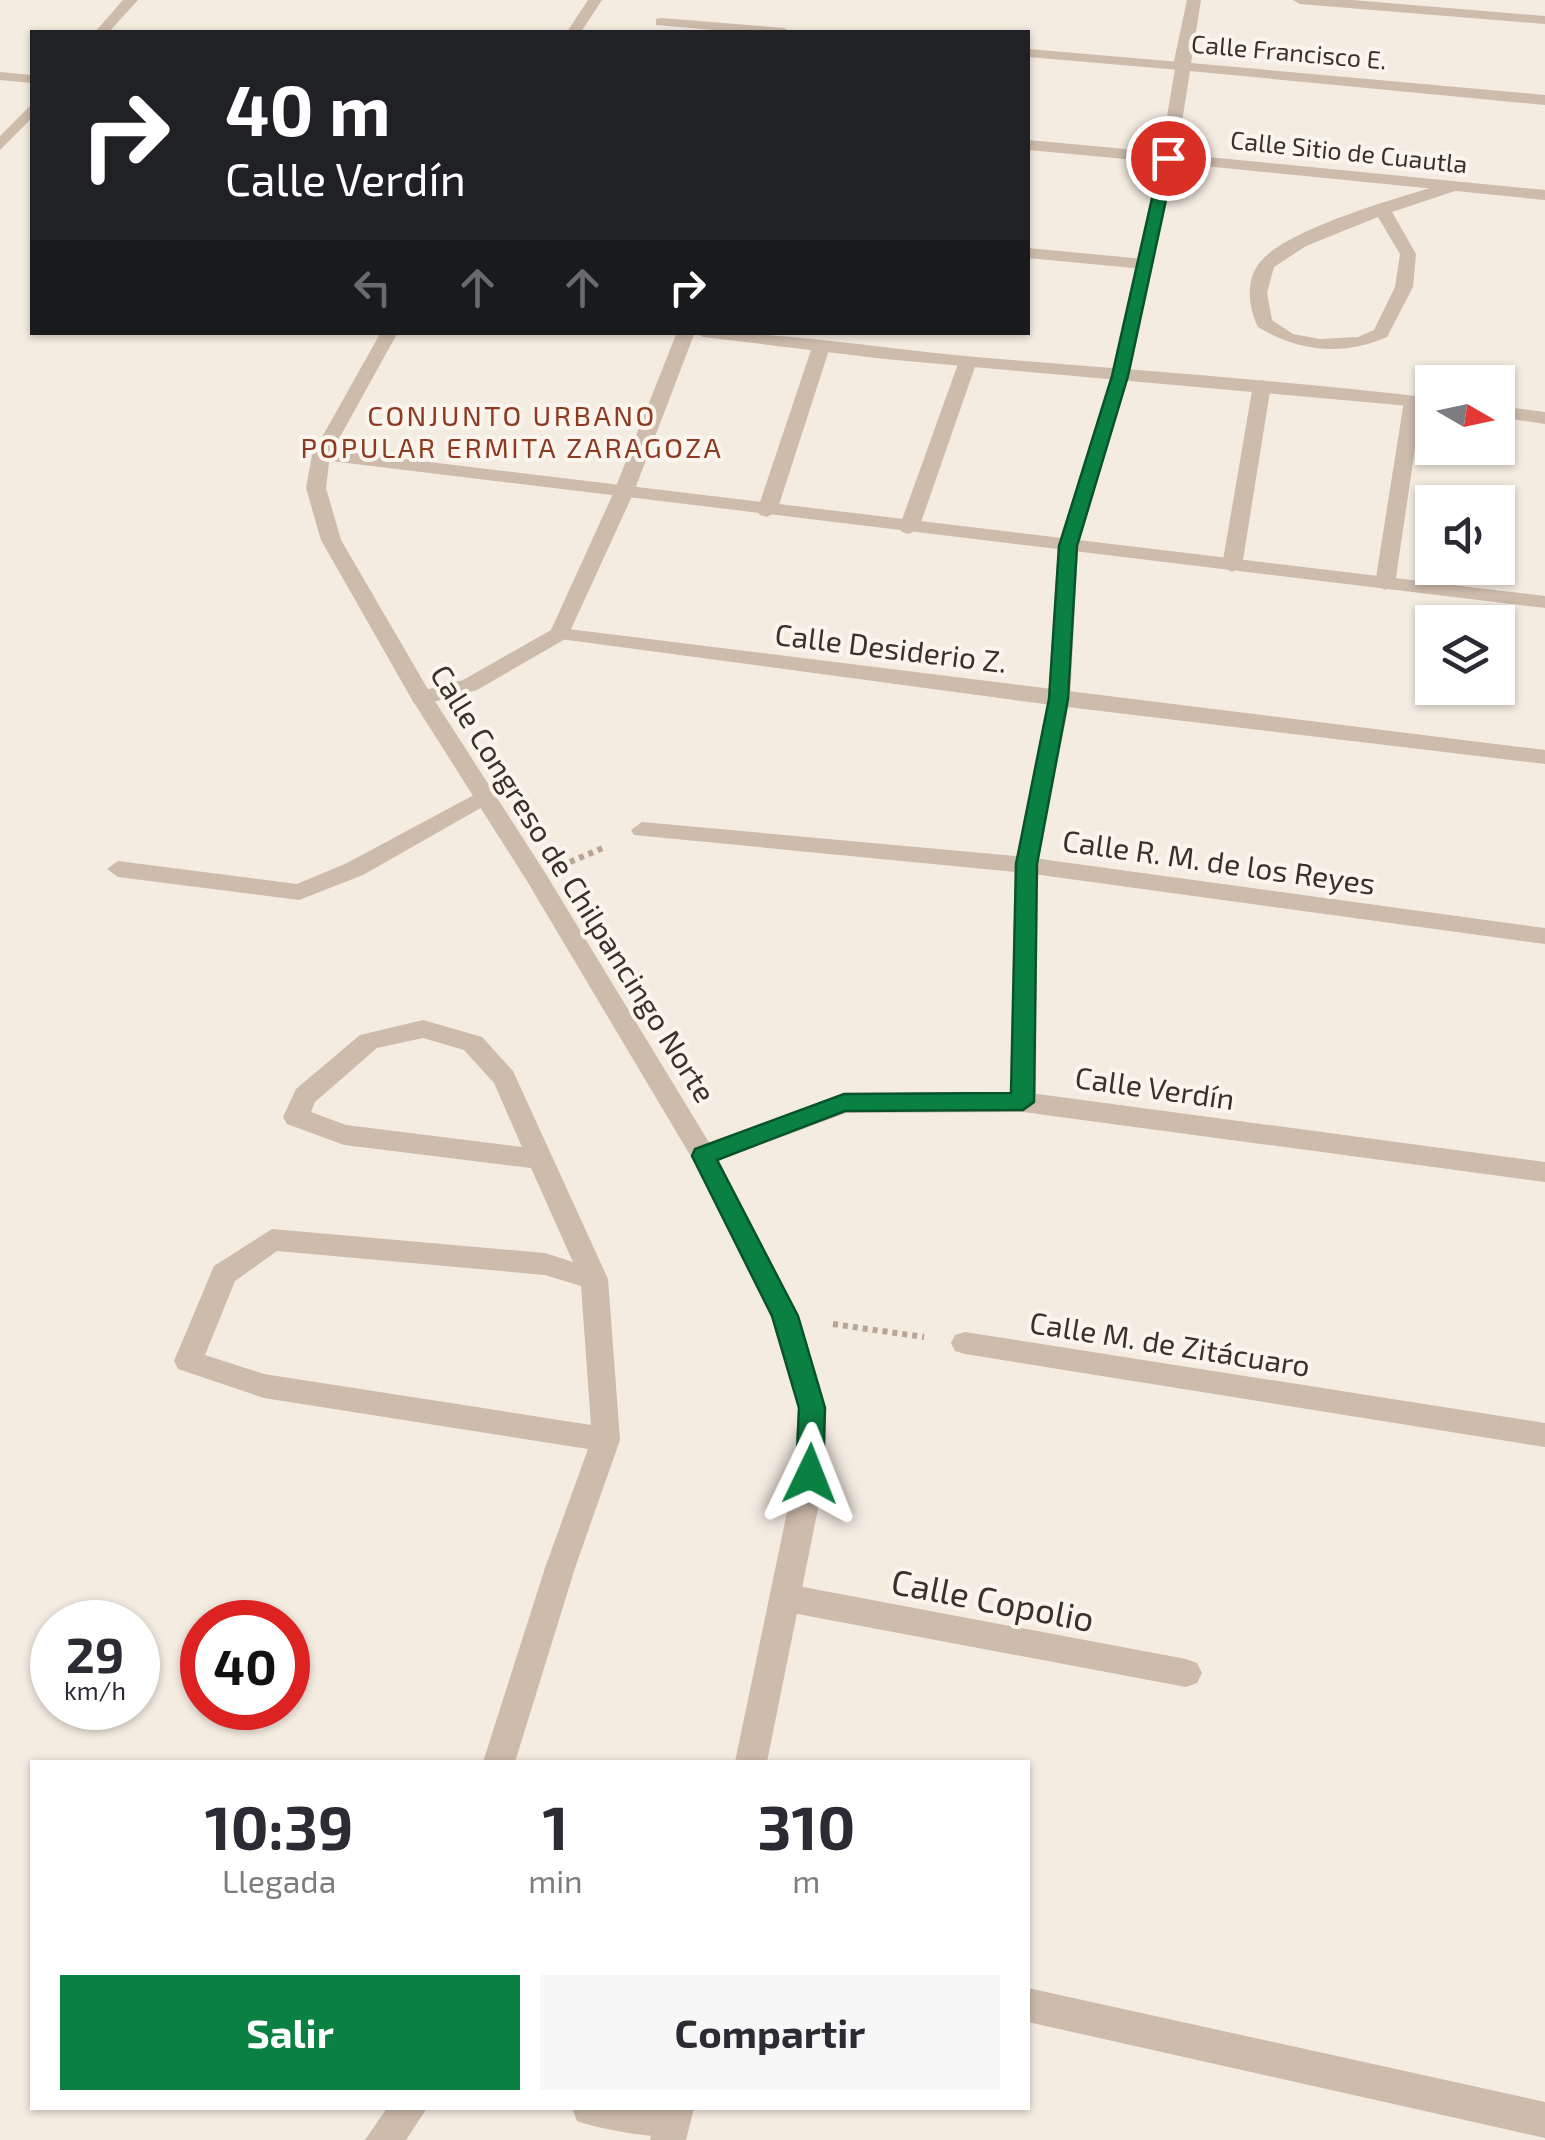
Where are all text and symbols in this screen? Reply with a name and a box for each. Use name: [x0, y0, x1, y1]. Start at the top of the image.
street label: Calle Francisco E.: [1190, 28, 1388, 74]
text: 40 m: [225, 66, 391, 150]
icon: right: [60, 70, 190, 200]
pin: [1126, 116, 1211, 201]
street label: Calle Sitio de Cuautla: [1229, 124, 1469, 178]
icon: arrive: [1141, 131, 1196, 186]
text: Calle Verdín: [225, 151, 466, 205]
icon: left: [345, 260, 400, 315]
icon: ahead: [450, 260, 505, 315]
icon: ahead: [555, 260, 610, 315]
icon: right: [660, 260, 715, 315]
north arrow: [1415, 365, 1515, 465]
map controls: [1415, 365, 1515, 705]
district label: CONJUNTO URBANO POPULAR ERMITA ZARAGOZA: [301, 398, 724, 464]
button: sound: [1415, 485, 1515, 585]
button: layers: [1415, 605, 1515, 705]
street label: Calle Desiderio Z.: [773, 615, 1009, 679]
street label: Calle Congreso de Chilpancingo Norte: [424, 658, 724, 1108]
street label: Calle R. M. de los Reyes: [1060, 821, 1378, 901]
street label: Calle Verdín: [1073, 1058, 1237, 1116]
street label: Calle M. de Zitácuaro: [1027, 1303, 1313, 1383]
position arrow: [758, 1422, 862, 1526]
street label: Calle Copolio: [888, 1559, 1098, 1639]
speed limit sign: 40: [180, 1600, 310, 1730]
text: 29: [66, 1623, 124, 1683]
text: km/h: [64, 1675, 126, 1705]
text: 10:39: [205, 1790, 353, 1862]
text: 1: [542, 1790, 568, 1862]
text: 310: [757, 1790, 855, 1862]
text: Llegada: [222, 1861, 336, 1899]
text: min: [528, 1861, 583, 1899]
text: m: [792, 1861, 820, 1899]
button: Salir: [60, 1975, 520, 2090]
button: Compartir: [540, 1975, 1000, 2090]

